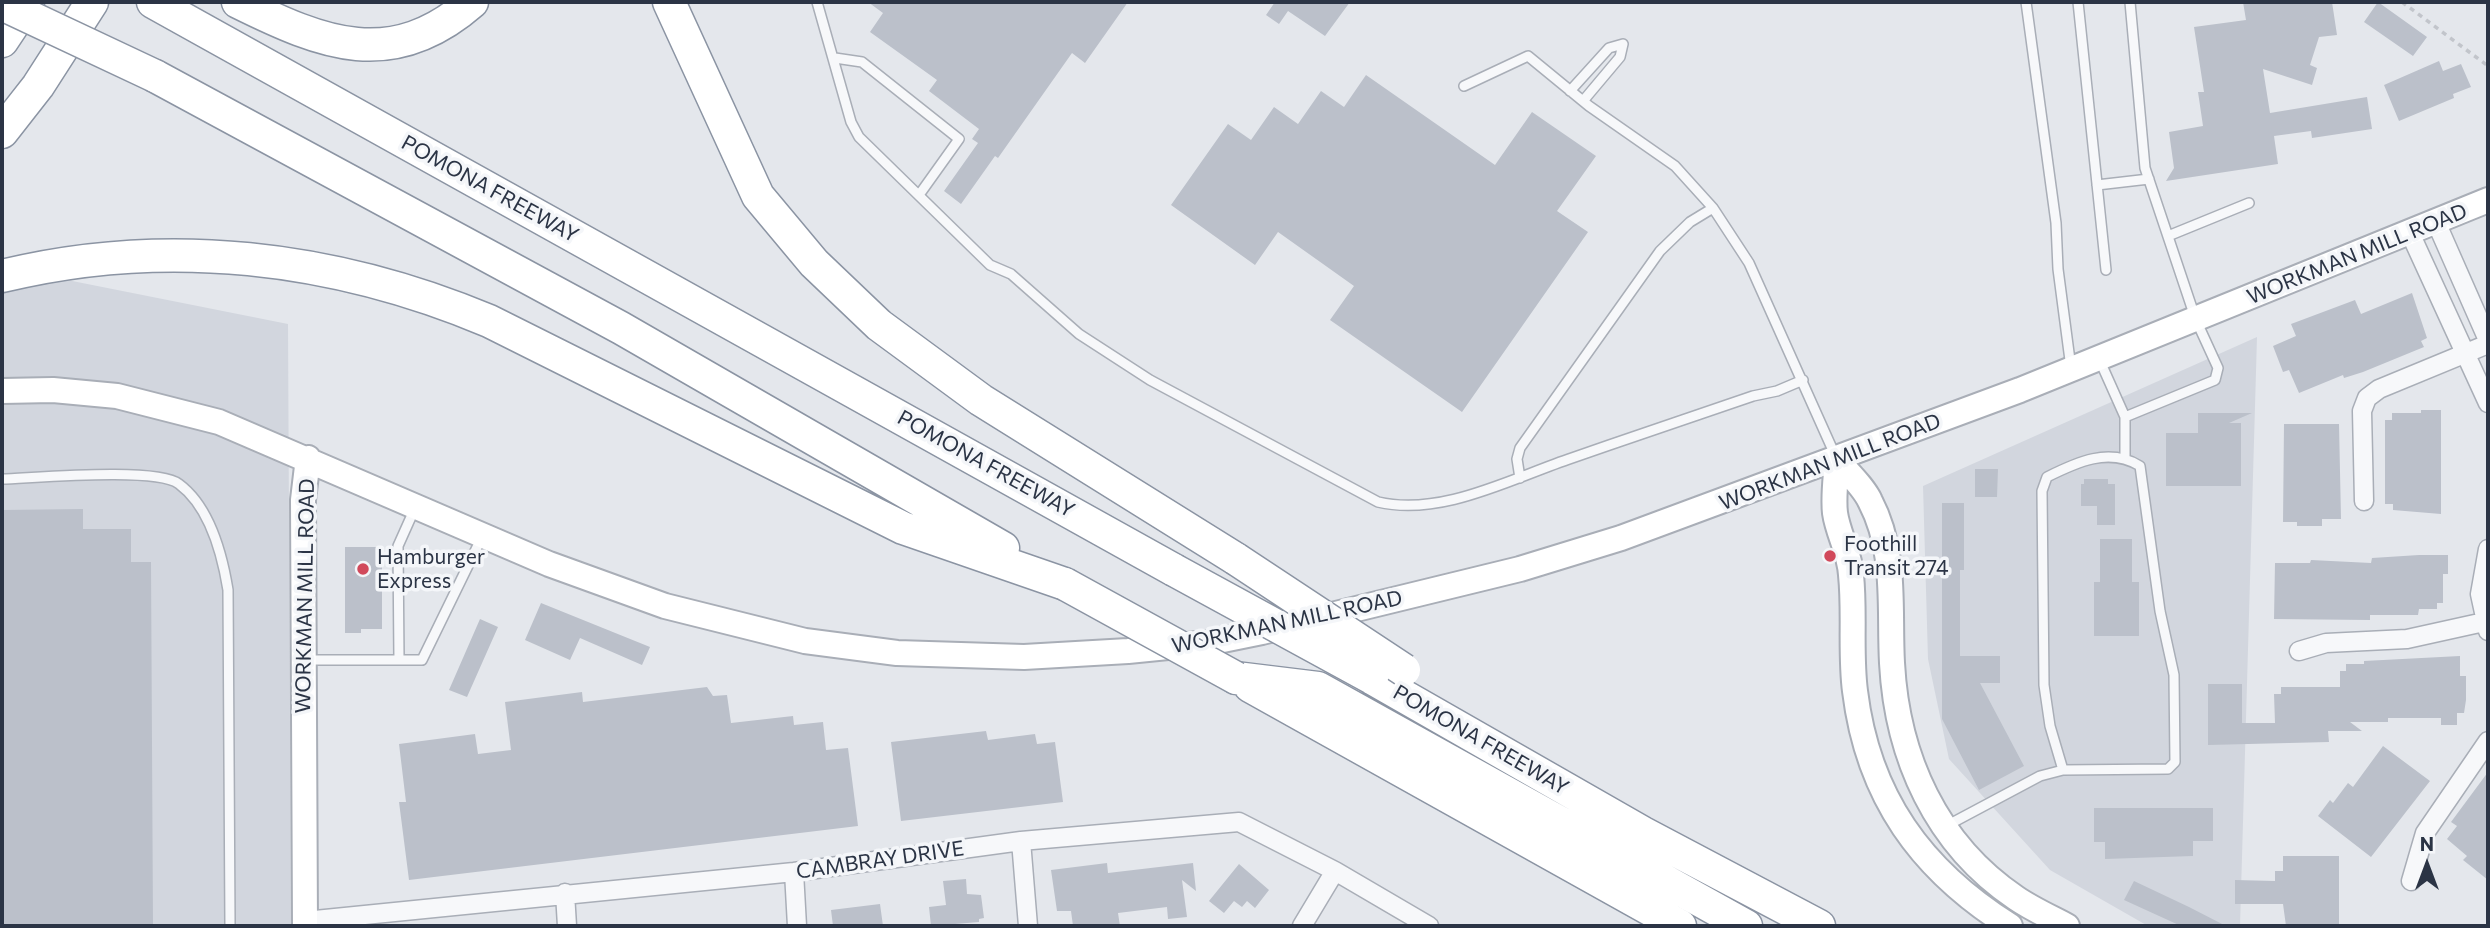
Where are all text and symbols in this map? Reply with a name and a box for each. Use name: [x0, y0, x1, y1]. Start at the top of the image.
street label: POMONA FREEWAY: [397, 130, 583, 248]
street label: WORKMAN MILL ROAD: [2243, 198, 2471, 310]
street label: POMONA FREEWAY: [893, 405, 1079, 523]
street label: WORKMAN MILL ROAD: [1716, 408, 1944, 516]
street label: WORKMAN MILL ROAD: [290, 478, 320, 714]
place label: Foothill Transit 274: [1844, 531, 1948, 581]
place label: Hamburger Express: [377, 544, 485, 594]
marker: Foothill Transit 274: [1822, 548, 1838, 564]
marker: Hamburger Express: [355, 561, 371, 577]
street label: WORKMAN MILL ROAD: [1169, 585, 1405, 659]
street label: POMONA FREEWAY: [1389, 679, 1573, 801]
north arrow: [2392, 830, 2462, 900]
text: N: [2420, 832, 2434, 855]
street label: CAMBRAY DRIVE: [794, 836, 966, 884]

